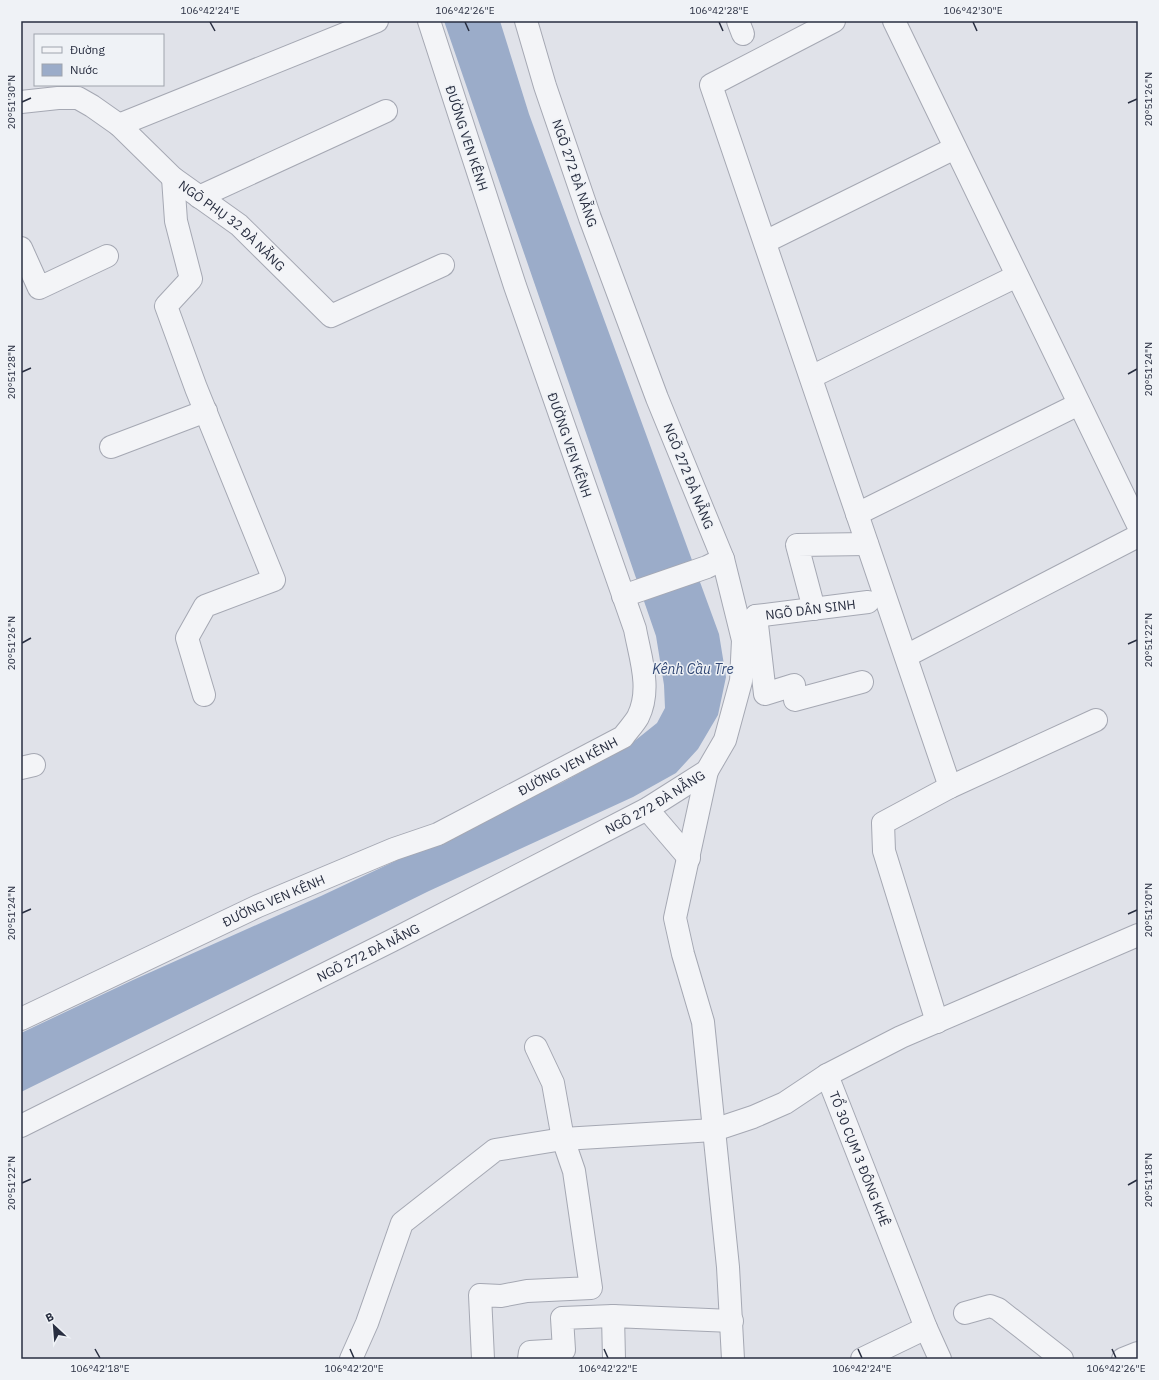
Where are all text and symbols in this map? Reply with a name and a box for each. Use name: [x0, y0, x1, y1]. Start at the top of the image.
text: 106°42'24"E: [180, 4, 240, 17]
text: 106°42'26"E: [435, 4, 495, 17]
text: 106°42'28"E: [689, 4, 749, 17]
text: 106°42'30"E: [943, 4, 1003, 17]
legend: [34, 34, 164, 86]
text: Đường: [70, 42, 105, 57]
text: Nước: [70, 62, 98, 77]
text: 20°51'26"N: [1142, 72, 1155, 126]
text: 20°51'30"N: [5, 75, 18, 129]
street label: ĐƯỜNG VEN KÊNH: [441, 83, 492, 193]
street label: NGÕ 272 ĐÀ NẴNG: [548, 117, 602, 229]
street label: NGÕ PHỤ 32 ĐÀ NẴNG: [175, 177, 289, 275]
text: 20°51'24"N: [1142, 342, 1155, 396]
text: 20°51'28"N: [5, 345, 18, 399]
street label: ĐƯỜNG VEN KÊNH: [544, 390, 595, 500]
street label: NGÕ 272 ĐÀ NẴNG: [660, 420, 718, 532]
street label: NGÕ DÂN SINH: [764, 596, 857, 624]
text: 20°51'22"N: [1142, 613, 1155, 667]
text: 20°51'26"N: [5, 616, 18, 670]
water label: Kênh Cầu Tre: [652, 660, 734, 678]
street label: ĐƯỜNG VEN KÊNH: [515, 733, 621, 800]
street label: NGÕ 272 ĐÀ NẴNG: [602, 767, 708, 838]
street label: ĐƯỜNG VEN KÊNH: [220, 871, 327, 931]
text: 20°51'20"N: [1142, 883, 1155, 937]
text: 20°51'24"N: [5, 886, 18, 940]
street label: NGÕ 272 ĐÀ NẴNG: [314, 920, 422, 986]
street label: TỔ 30 CỤM 3 ĐÔNG KHÊ: [825, 1089, 893, 1229]
text: 20°51'18"N: [1142, 1153, 1155, 1207]
text: 20°51'22"N: [5, 1156, 18, 1210]
north arrow: [34, 1306, 74, 1346]
text: B: [43, 1309, 56, 1325]
text: 106°42'18"E: [70, 1362, 130, 1375]
text: 106°42'20"E: [324, 1362, 384, 1375]
text: 106°42'22"E: [578, 1362, 638, 1375]
text: 106°42'24"E: [832, 1362, 892, 1375]
text: 106°42'26"E: [1086, 1362, 1146, 1375]

